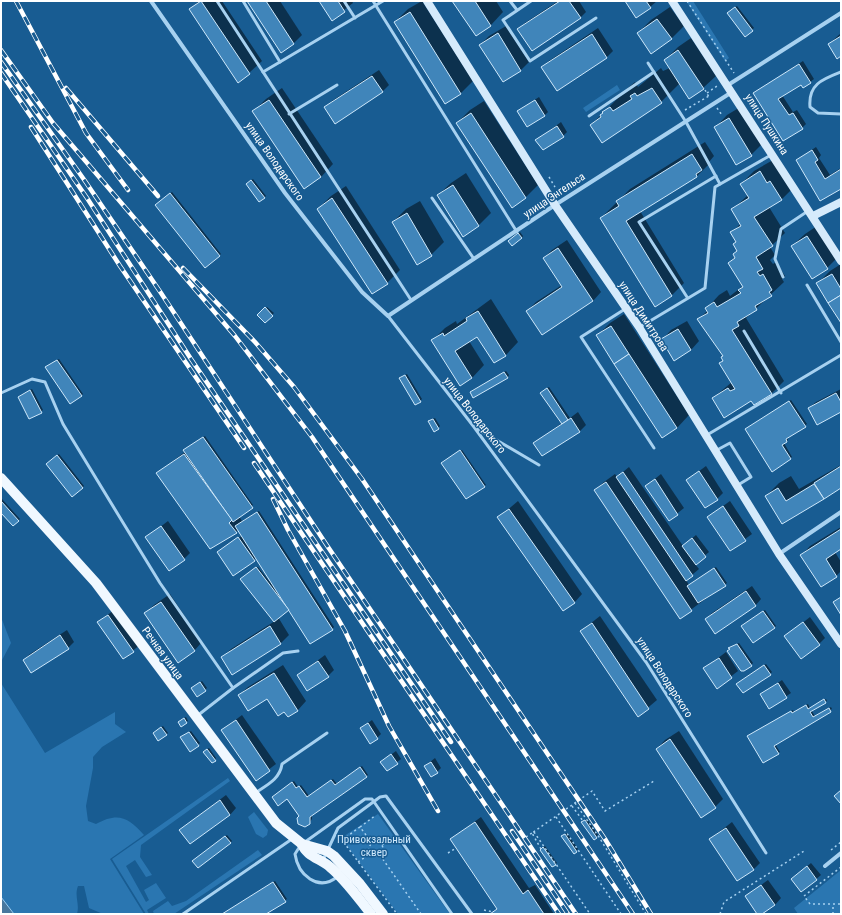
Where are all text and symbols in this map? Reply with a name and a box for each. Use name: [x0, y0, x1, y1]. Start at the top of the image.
street label: улица Пушкина: [742, 91, 791, 157]
street label: улица Володарского: [243, 119, 307, 204]
street label: улица Энгельса: [521, 170, 588, 221]
street label: улица Димитрова: [616, 279, 671, 354]
street label: улица Володарского: [441, 375, 509, 456]
street label: Речная улица: [139, 624, 186, 682]
street label: улица Володарского: [634, 635, 696, 720]
park label: Привокзальный сквер: [337, 833, 411, 859]

